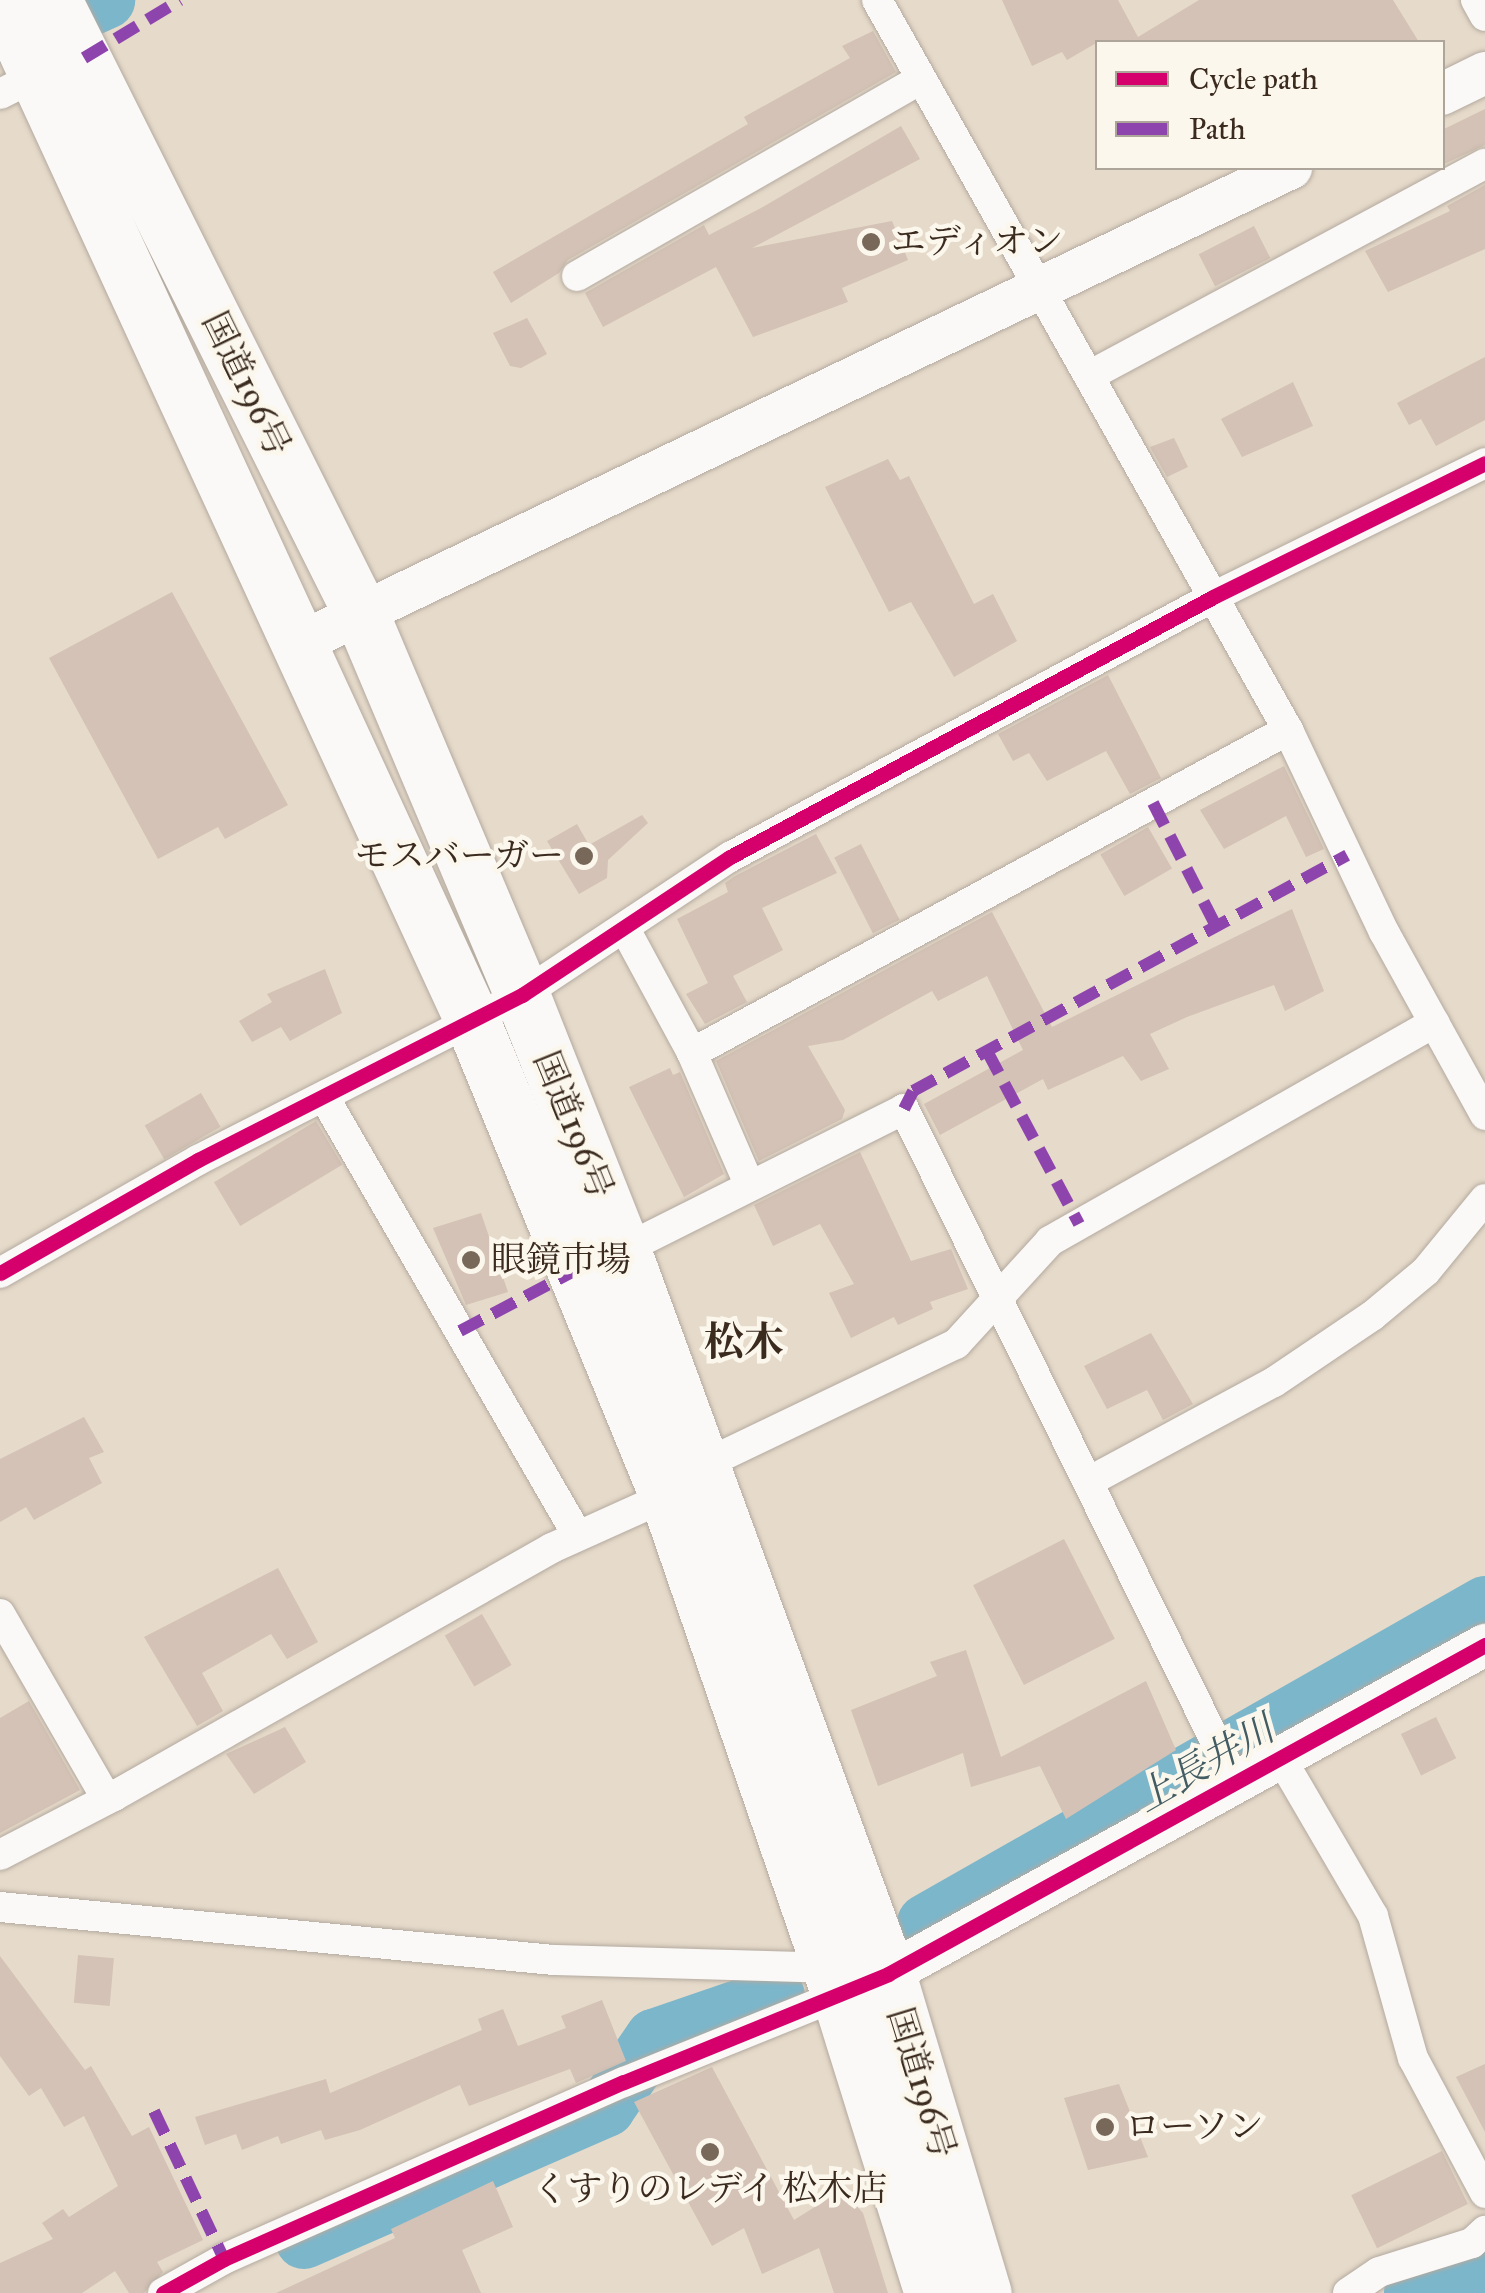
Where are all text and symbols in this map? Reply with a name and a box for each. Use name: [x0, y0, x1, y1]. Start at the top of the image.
legend: [1095, 40, 1445, 170]
text: Cycle path: [1189, 61, 1318, 97]
text: Path: [1189, 111, 1246, 147]
place label: エディオン: [891, 221, 1066, 263]
marker: エディオン: [860, 231, 882, 253]
street label: 国道196号: [193, 305, 299, 463]
place label: モスバーガー: [354, 835, 564, 877]
marker: モスバーガー: [573, 845, 595, 867]
street label: 国道196号: [524, 1045, 622, 1205]
place label: 眼鏡市場: [491, 1239, 631, 1281]
marker: 眼鏡市場: [460, 1249, 482, 1271]
district label: 松木: [704, 1318, 784, 1366]
water label: 上長井川: [1128, 1706, 1282, 1822]
street label: 国道196号: [878, 2003, 964, 2163]
place label: ローソン: [1125, 2106, 1265, 2148]
marker: ローソン: [1094, 2116, 1116, 2138]
marker: くすりのレデイ 松木店: [699, 2141, 721, 2163]
place label: くすりのレデイ 松木店: [531, 2168, 889, 2210]

